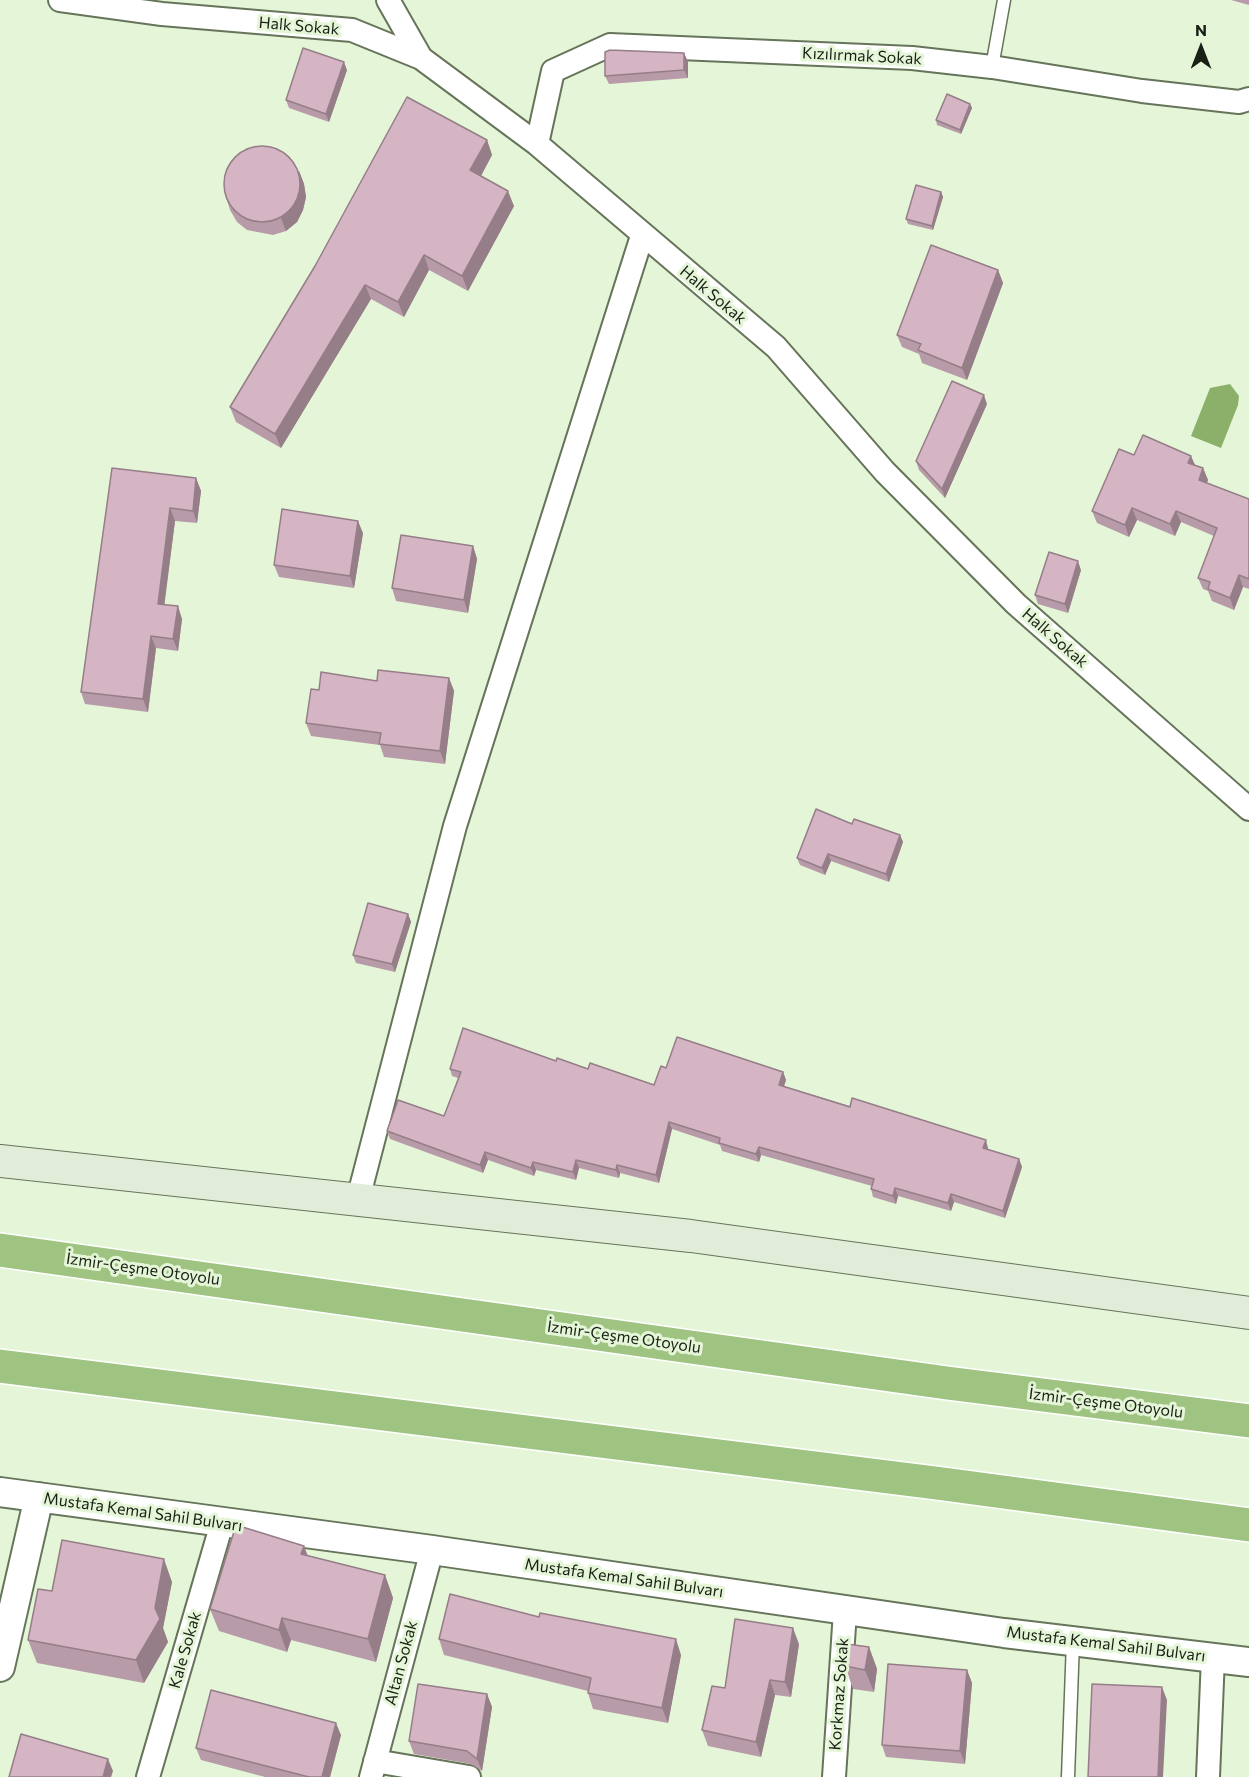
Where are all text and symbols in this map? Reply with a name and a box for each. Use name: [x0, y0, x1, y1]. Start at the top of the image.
street label: Halk Sokak: [258, 13, 340, 39]
north arrow: [1171, 18, 1231, 78]
text: N: [1195, 20, 1207, 39]
street label: Kızılırmak Sokak: [801, 43, 923, 69]
street label: Halk Sokak: [676, 262, 750, 328]
street label: Halk Sokak: [1018, 604, 1092, 672]
street label: İzmir-Çeşme Otoyolu: [65, 1249, 221, 1289]
street label: İzmir-Çeşme Otoyolu: [546, 1317, 702, 1357]
street label: İzmir-Çeşme Otoyolu: [1028, 1384, 1184, 1422]
street label: Mustafa Kemal Sahil Bulvarı: [42, 1489, 244, 1535]
street label: Mustafa Kemal Sahil Bulvarı: [523, 1555, 725, 1601]
street label: Kale Sokak: [165, 1609, 205, 1691]
street label: Altan Sokak: [380, 1619, 422, 1707]
street label: Mustafa Kemal Sahil Bulvarı: [1005, 1622, 1207, 1666]
street label: Korkmaz Sokak: [825, 1637, 853, 1751]

